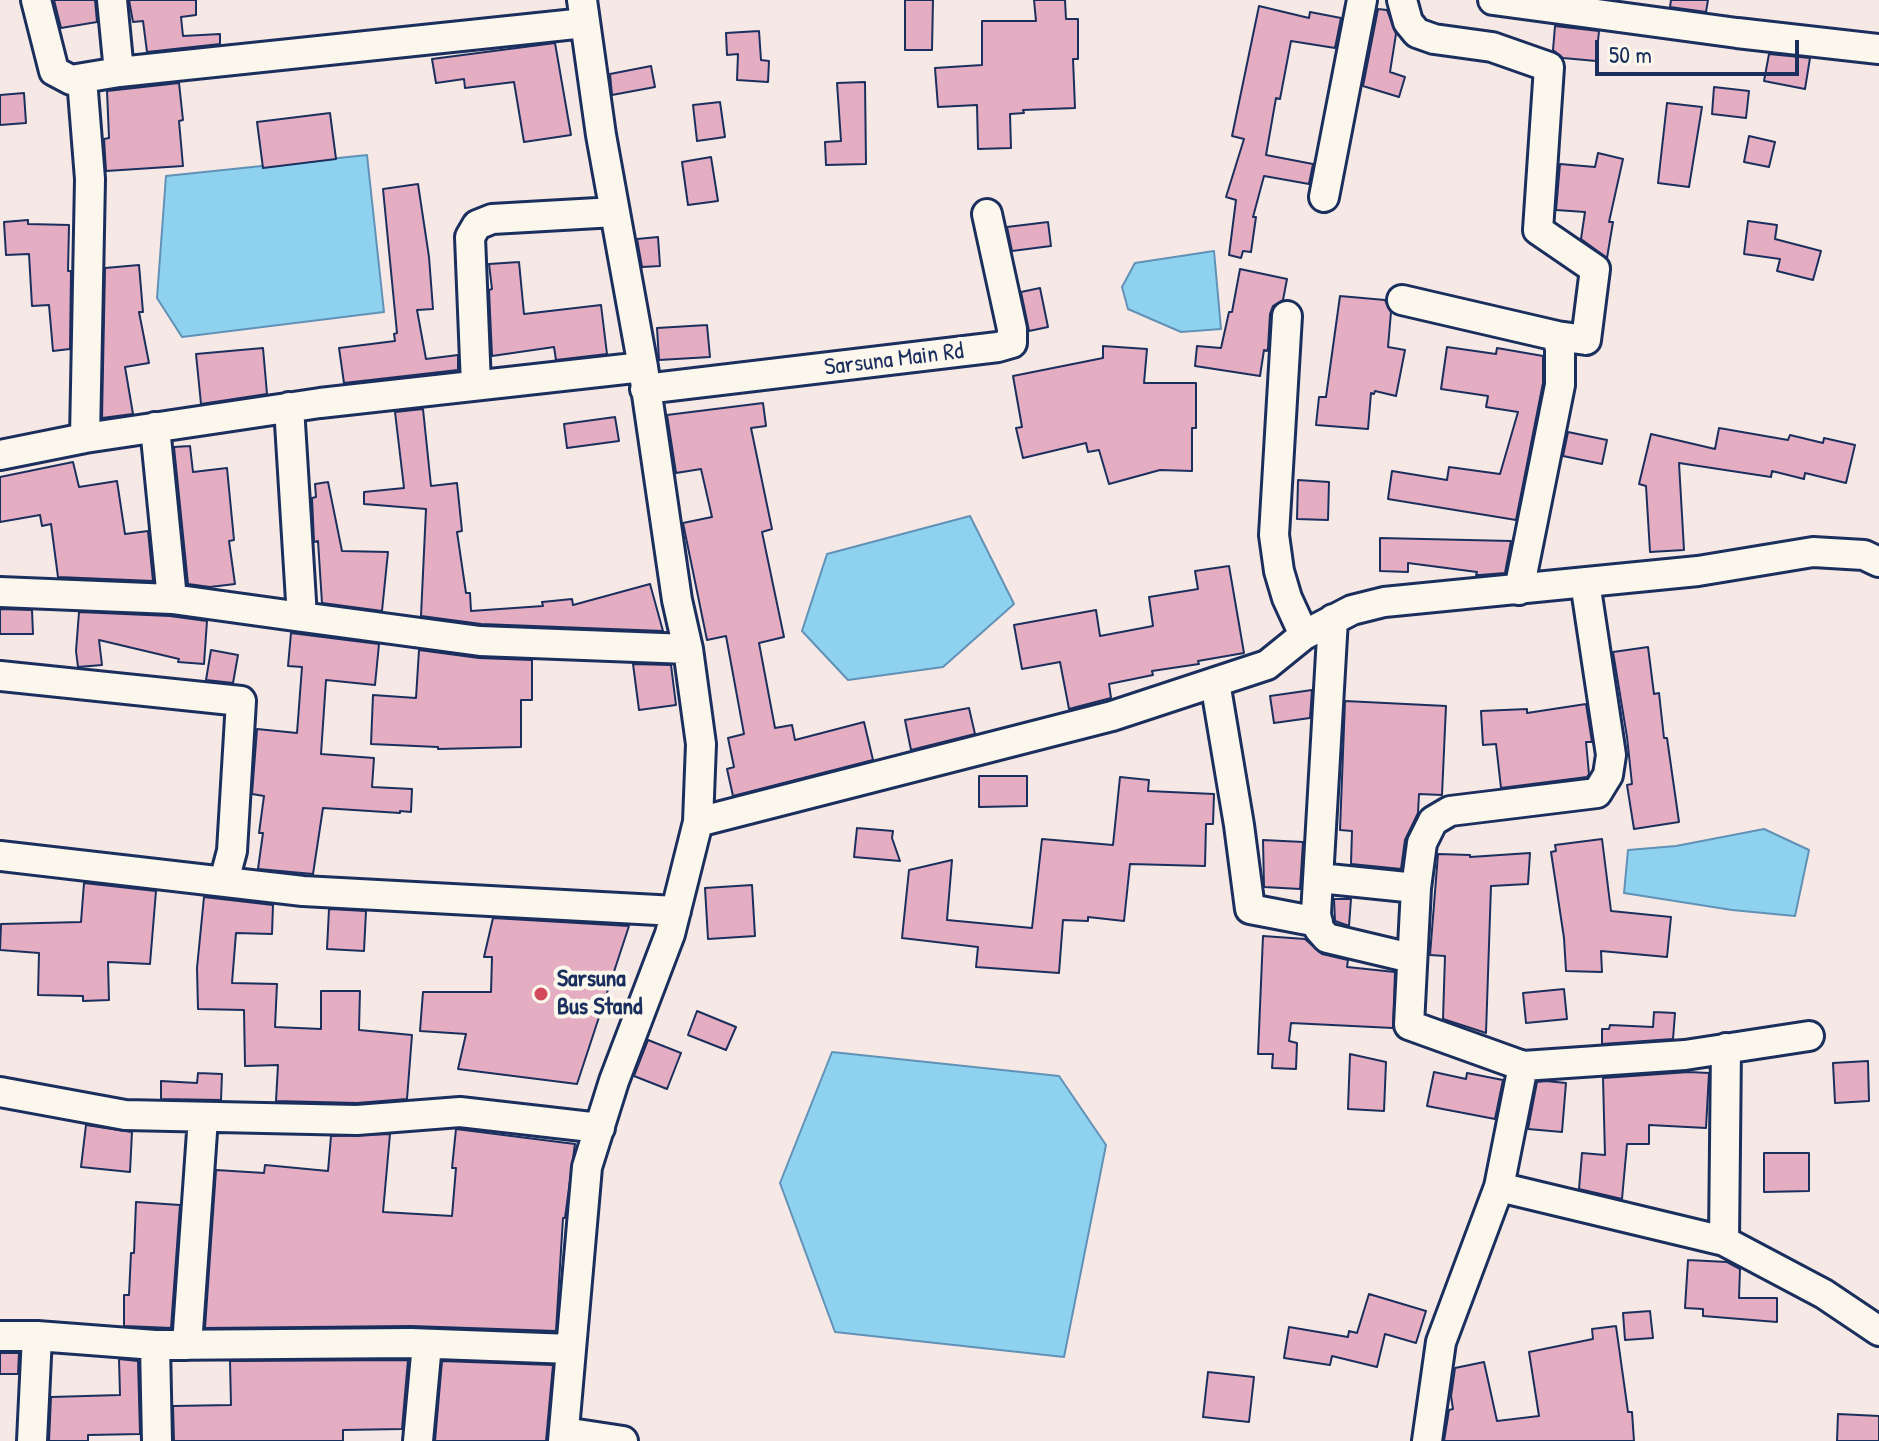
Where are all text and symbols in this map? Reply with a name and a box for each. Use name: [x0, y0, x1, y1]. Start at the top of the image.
scale bar: [1599, 24, 1803, 74]
text: 50 m: [1609, 38, 1652, 70]
street label: Sarsuna Main Rd: [823, 337, 965, 383]
place label: Sarsuna Bus Stand: [557, 966, 642, 1022]
marker: Sarsuna Bus Stand: [532, 985, 550, 1003]

